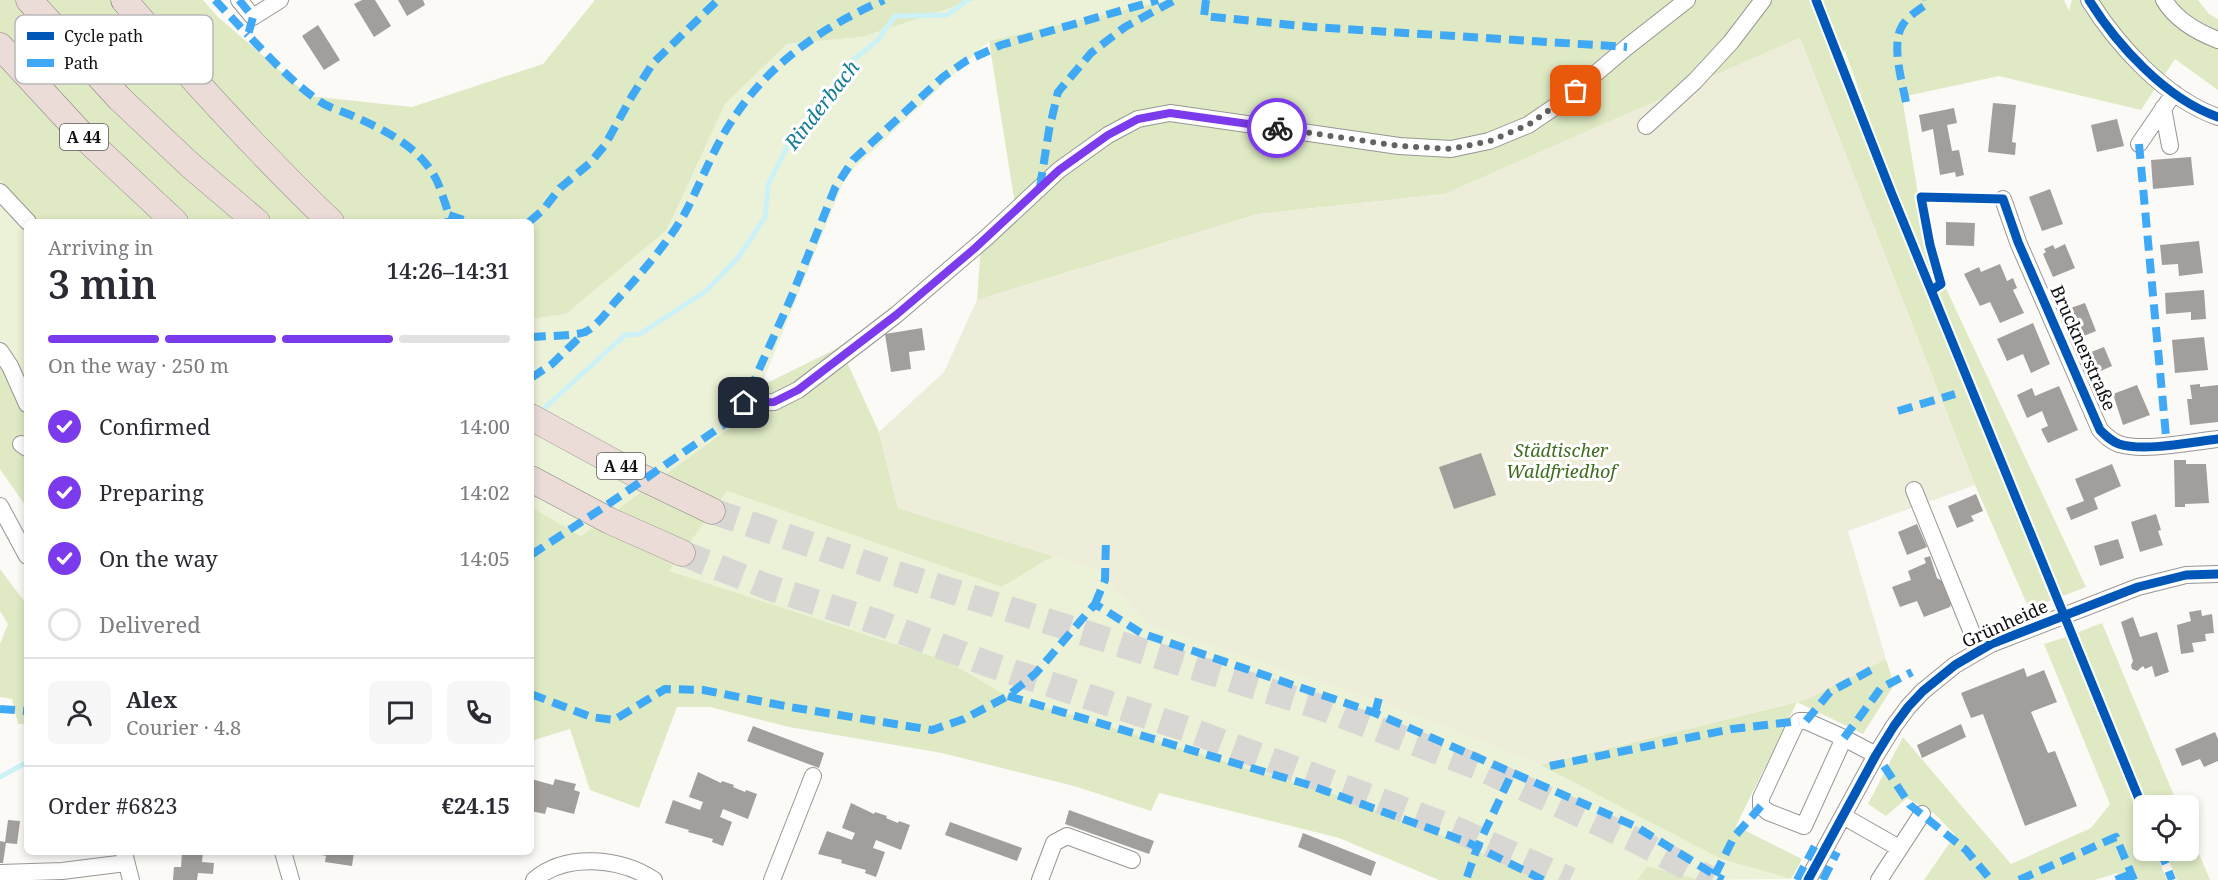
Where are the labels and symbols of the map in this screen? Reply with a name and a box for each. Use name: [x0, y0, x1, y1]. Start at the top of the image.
legend: [15, 15, 213, 84]
text: Cycle path: [64, 25, 143, 47]
text: Path: [64, 52, 98, 74]
water label: Rinderbach: [778, 54, 865, 156]
pin: [1550, 65, 1601, 116]
courier: [1247, 98, 1307, 158]
road number: A 44: [60, 124, 108, 150]
street label: Brucknerstraße: [2046, 281, 2122, 414]
pin: [718, 377, 769, 428]
park label: Städtischer Waldfriedhof: [1506, 438, 1619, 483]
road number: A 44: [597, 453, 645, 479]
street label: Grünheide: [1958, 593, 2051, 653]

